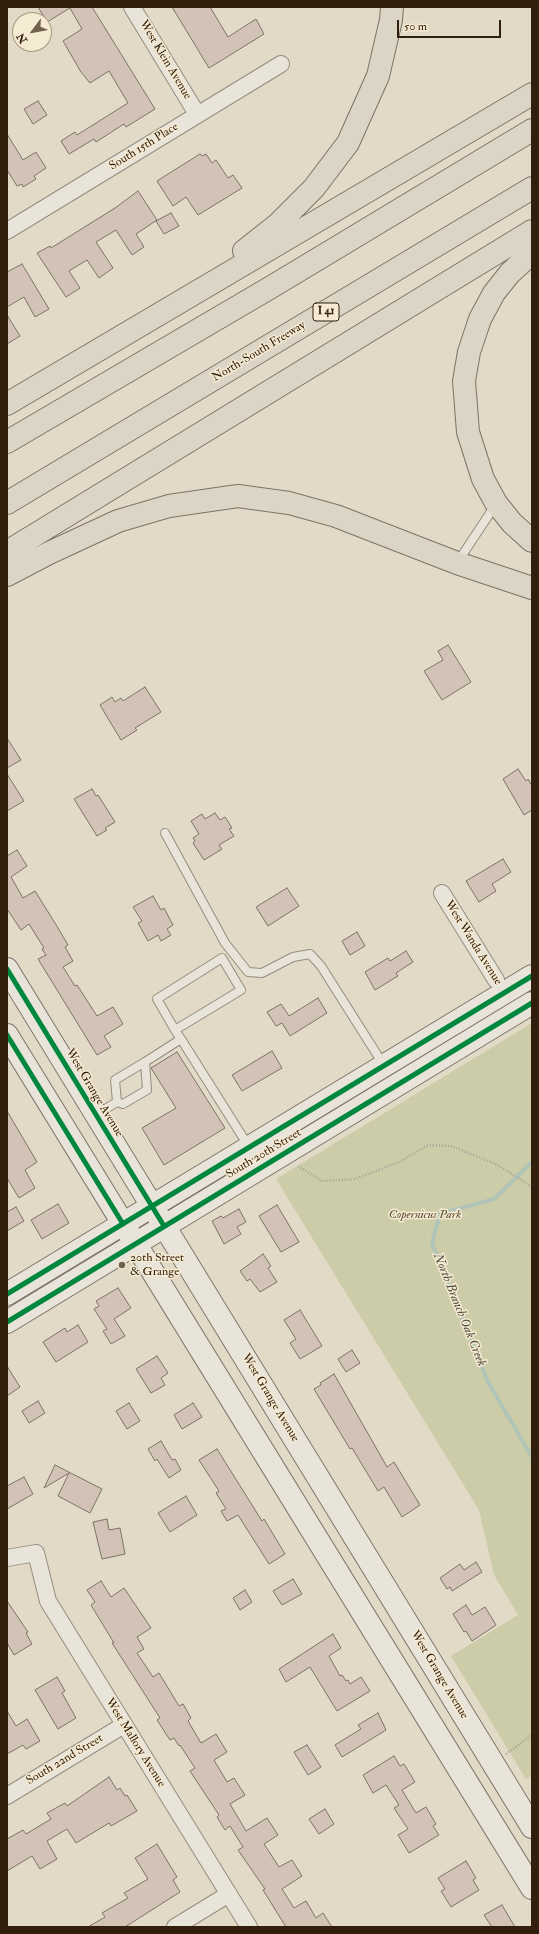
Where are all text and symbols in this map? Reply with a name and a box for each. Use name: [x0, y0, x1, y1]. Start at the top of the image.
north arrow: [12, 12, 52, 52]
scale bar: [399, 12, 503, 38]
street label: West Klein Avenue: [136, 18, 194, 102]
text: 50 m: [404, 19, 427, 34]
text: N: [14, 30, 30, 46]
street label: South 15th Place: [107, 120, 181, 174]
road number: I 41: [313, 303, 339, 321]
street label: North-South Freeway: [210, 318, 308, 386]
street label: West Wanda Avenue: [441, 898, 505, 988]
street label: West Grange Avenue: [62, 1046, 126, 1140]
street label: South 20th Street: [224, 1126, 304, 1182]
park label: Copernicus Park: [389, 1208, 461, 1222]
place label: 20th Street & Grange: [130, 1251, 184, 1279]
water label: North Branch Oak Creek: [429, 1251, 489, 1369]
marker: 20th Street & Grange: [117, 1260, 127, 1270]
street label: West Grange Avenue: [238, 1351, 302, 1445]
street label: West Grange Avenue: [407, 1628, 471, 1722]
street label: West Mallory Avenue: [102, 1696, 168, 1790]
street label: South 22nd Street: [24, 1731, 106, 1789]

